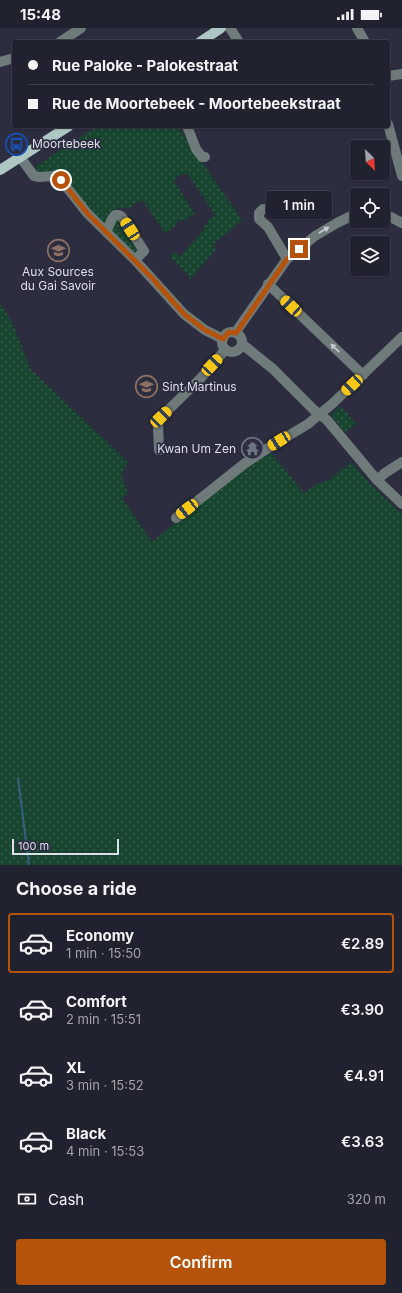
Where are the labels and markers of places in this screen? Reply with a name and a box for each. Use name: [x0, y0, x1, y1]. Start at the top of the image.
bus stop icon: Moortebeek: [3, 131, 29, 157]
place label: Moortebeek: [32, 136, 101, 151]
school or university icon: Aux Sources du Gai Savoir: [45, 238, 71, 264]
place label: Aux Sources du Gai Savoir: [20, 264, 96, 293]
school or university icon: Sint Martinus: [134, 374, 160, 400]
place label: Sint Martinus: [162, 379, 237, 394]
temple icon: Kwan Um Zen: [239, 436, 265, 462]
place label: Kwan Um Zen: [157, 441, 236, 456]

